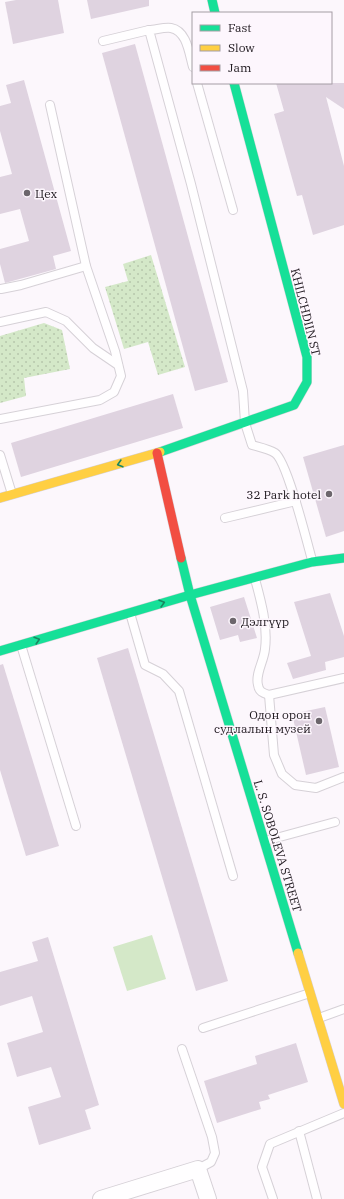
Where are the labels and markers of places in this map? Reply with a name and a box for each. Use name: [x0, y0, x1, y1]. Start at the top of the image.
place label: Цех: [35, 186, 57, 201]
marker: Цех: [22, 188, 32, 198]
place label: 32 Park hotel: [246, 487, 321, 502]
marker: 32 Park hotel: [324, 489, 334, 499]
place label: Дэлгүүр: [241, 614, 289, 629]
marker: Дэлгүүр: [228, 616, 238, 626]
place label: Одон орон судлалын музей: [214, 707, 311, 736]
marker: Одон орон судлалын музей: [314, 716, 324, 726]

